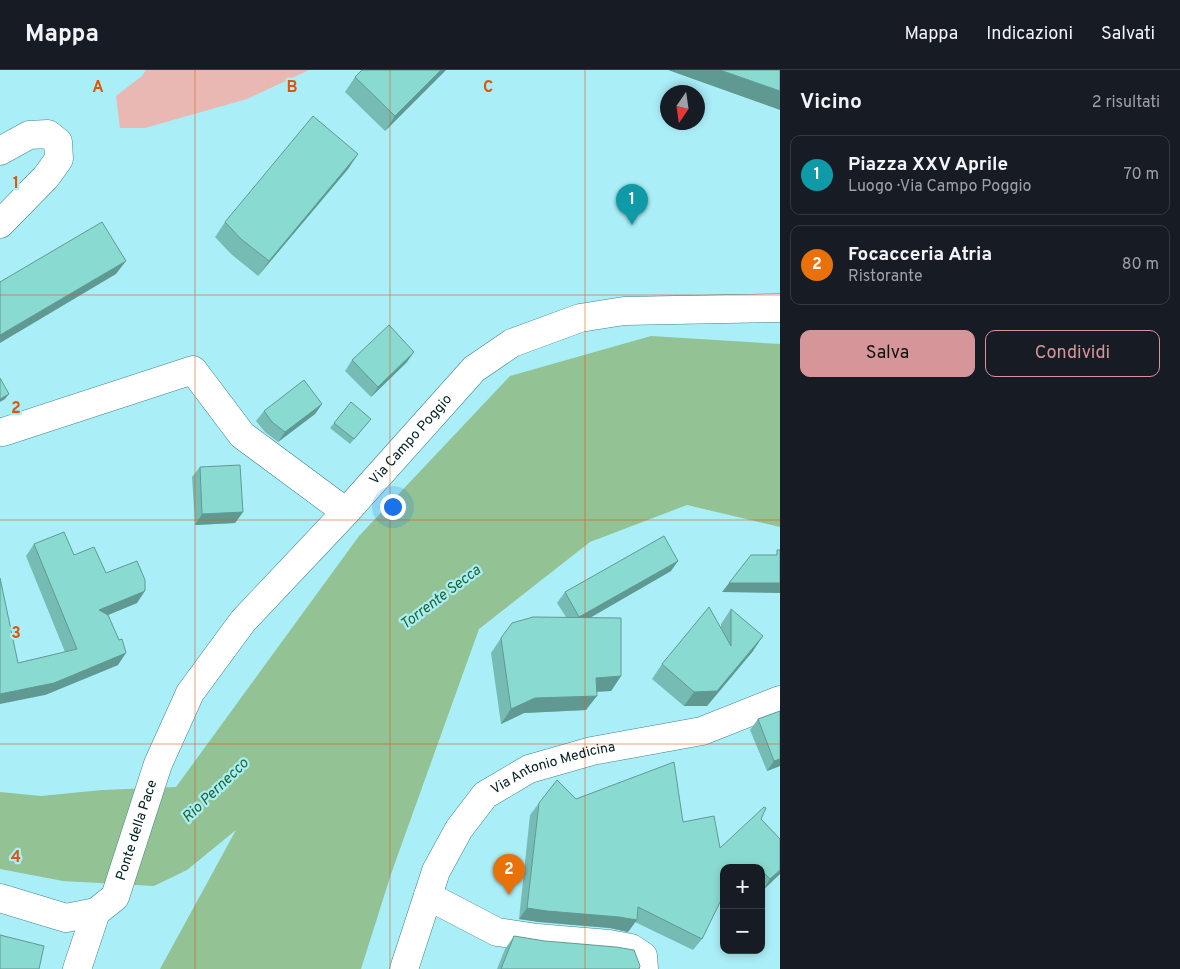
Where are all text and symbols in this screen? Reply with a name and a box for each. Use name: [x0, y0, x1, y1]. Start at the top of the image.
text: Mappa: [25, 20, 99, 50]
text: Mappa: [905, 23, 958, 46]
text: Indicazioni: [986, 23, 1073, 46]
text: Salvati: [1101, 23, 1155, 46]
text: A: [92, 78, 104, 98]
text: B: [286, 78, 298, 98]
text: C: [483, 78, 493, 98]
north arrow: [660, 85, 705, 130]
text: Vicino: [800, 89, 862, 116]
text: 2 risultati: [1092, 93, 1160, 113]
text: Piazza XXV Aprile: [848, 153, 1008, 177]
text: 1: [814, 165, 820, 185]
text: 70 m: [1124, 165, 1159, 185]
text: 1: [13, 174, 19, 194]
text: Luogo · Via Campo Poggio: [848, 177, 1031, 197]
pin: 1: [616, 184, 648, 225]
text: Focacceria Atria: [848, 243, 992, 267]
text: 2: [812, 255, 822, 275]
text: 80 m: [1122, 255, 1159, 275]
text: Ristorante: [848, 267, 923, 287]
button: Salva: [800, 330, 975, 377]
button: Condividi: [985, 330, 1160, 377]
street label: Via Campo Poggio: [366, 391, 456, 488]
text: 2: [11, 399, 21, 419]
your location: [380, 494, 406, 520]
water label: Torrente Secca: [397, 561, 485, 635]
text: 3: [11, 624, 21, 644]
street label: Via Antonio Medicina: [488, 738, 617, 798]
water label: Rio Pernecco: [179, 755, 253, 827]
street label: Ponte della Pace: [112, 778, 161, 883]
text: 4: [11, 848, 21, 868]
pin: 2: [493, 854, 525, 895]
map controls: [720, 864, 765, 954]
button: +: [720, 864, 765, 909]
button: −: [720, 909, 765, 954]

